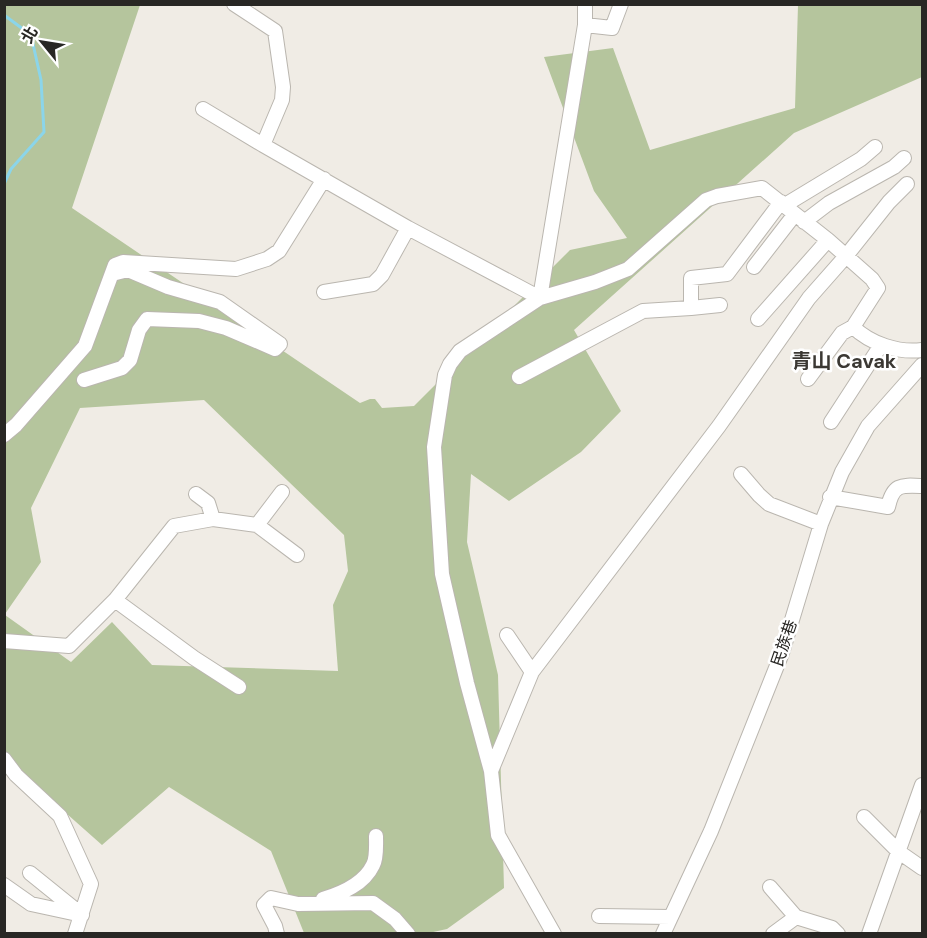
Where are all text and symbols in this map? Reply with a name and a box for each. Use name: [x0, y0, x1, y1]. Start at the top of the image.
north arrow: [12, 12, 72, 72]
text: 北: [16, 23, 43, 47]
district label: 青山 Cavak: [792, 348, 897, 374]
street label: 民族巷: [766, 617, 802, 669]

